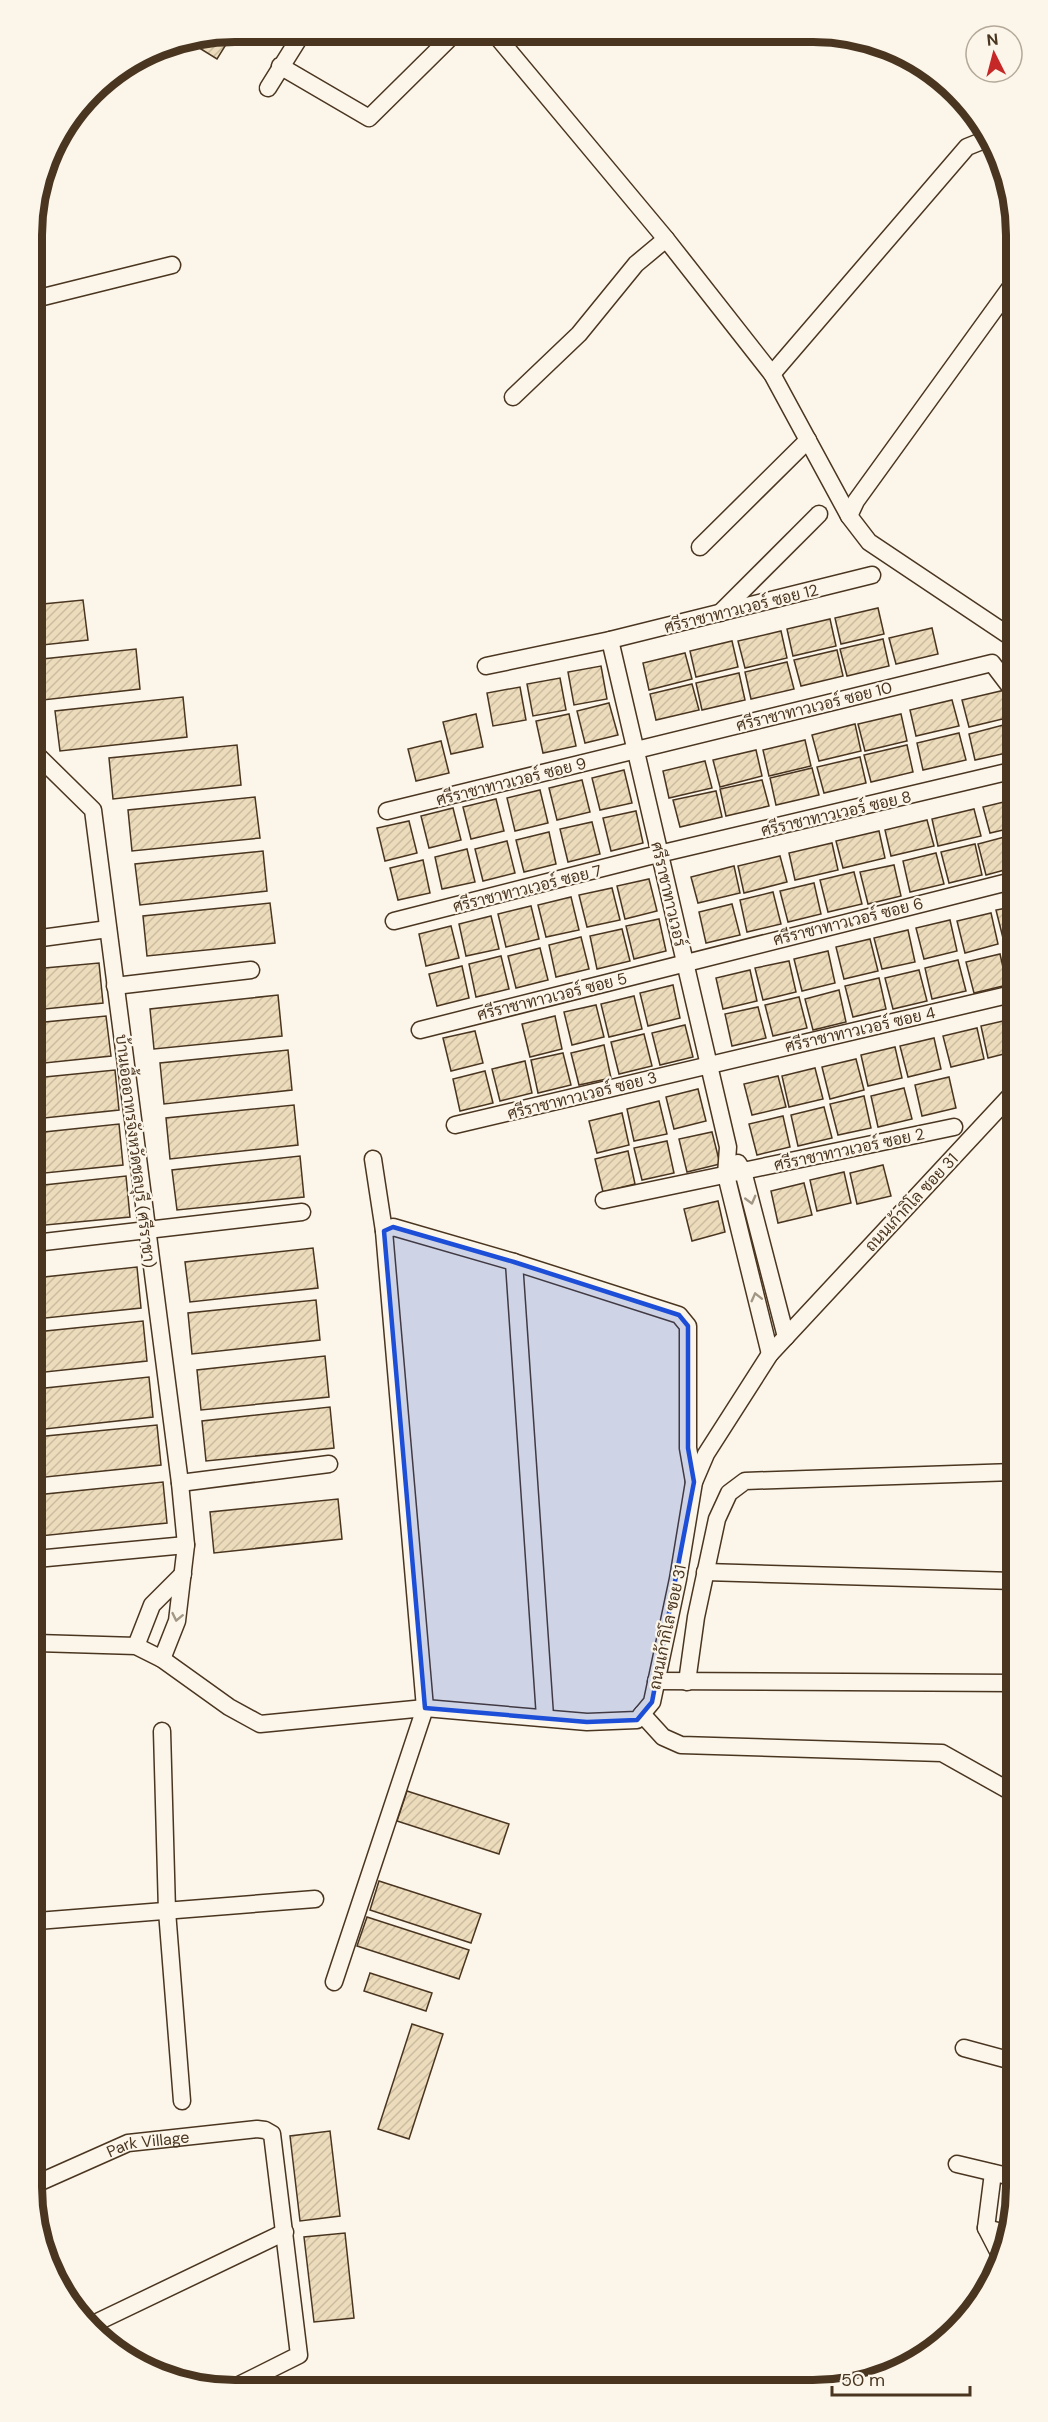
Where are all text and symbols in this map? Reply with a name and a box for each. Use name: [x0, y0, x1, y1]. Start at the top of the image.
north arrow: [964, 24, 1024, 84]
text: N: [986, 29, 999, 51]
street label: ศรีราชาทาวเวอร์ ซอย 12: [661, 577, 820, 638]
street label: ศรีราชาทาวเวอร์ ซอย 10: [734, 675, 894, 736]
street label: ศรีราชาทาวเวอร์ ซอย 9: [433, 751, 588, 810]
street label: ศรีราชาทาวเวอร์ ซอย 8: [758, 784, 913, 841]
street label: ศรีราชาทาวเวอร์: [646, 839, 693, 949]
street label: ศรีราชาทาวเวอร์ ซอย 7: [450, 858, 604, 917]
street label: ศรีราชาทาวเวอร์ ซอย 6: [770, 891, 925, 950]
street label: ศรีราชาทาวเวอร์ ซอย 5: [474, 966, 629, 1025]
street label: ศรีราชาทาวเวอร์ ซอย 4: [782, 1000, 938, 1057]
street label: บ้านเอื้ออาทรจังหวัดชลบุรี (ศรีราชา): [110, 1033, 164, 1269]
street label: ศรีราชาทาวเวอร์ ซอย 3: [505, 1065, 659, 1124]
street label: ศรีราชาทาวเวอร์ ซอย 2: [772, 1121, 926, 1176]
street label: ถนนเก้ากิโล ซอย 31: [860, 1148, 962, 1256]
one-way arrow: [743, 1195, 756, 1205]
one-way arrow: [751, 1293, 764, 1303]
street label: ถนนเก้ากิโล ซอย 31: [643, 1562, 691, 1692]
one-way arrow: [171, 1612, 184, 1622]
street label: Park Village: [103, 2126, 190, 2162]
scale bar: [832, 2359, 970, 2397]
text: 50 m: [841, 2368, 885, 2392]

